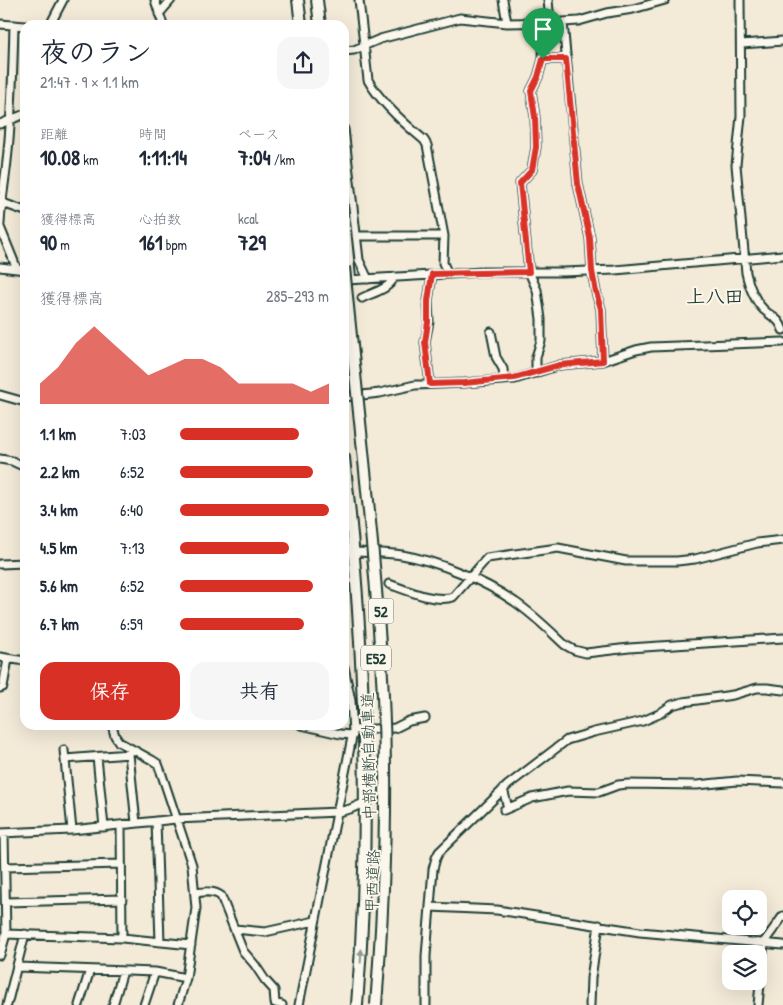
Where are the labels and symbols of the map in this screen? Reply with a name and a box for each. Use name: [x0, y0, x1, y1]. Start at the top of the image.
pin: [522, 8, 564, 59]
district label: 上八田: [686, 283, 744, 309]
road number: 52: [368, 598, 394, 624]
road number: E52: [361, 646, 391, 670]
street label: 中部横断自動車道: [356, 692, 380, 820]
street label: 甲西道路: [360, 849, 384, 913]
one-way arrow: [357, 948, 365, 964]

